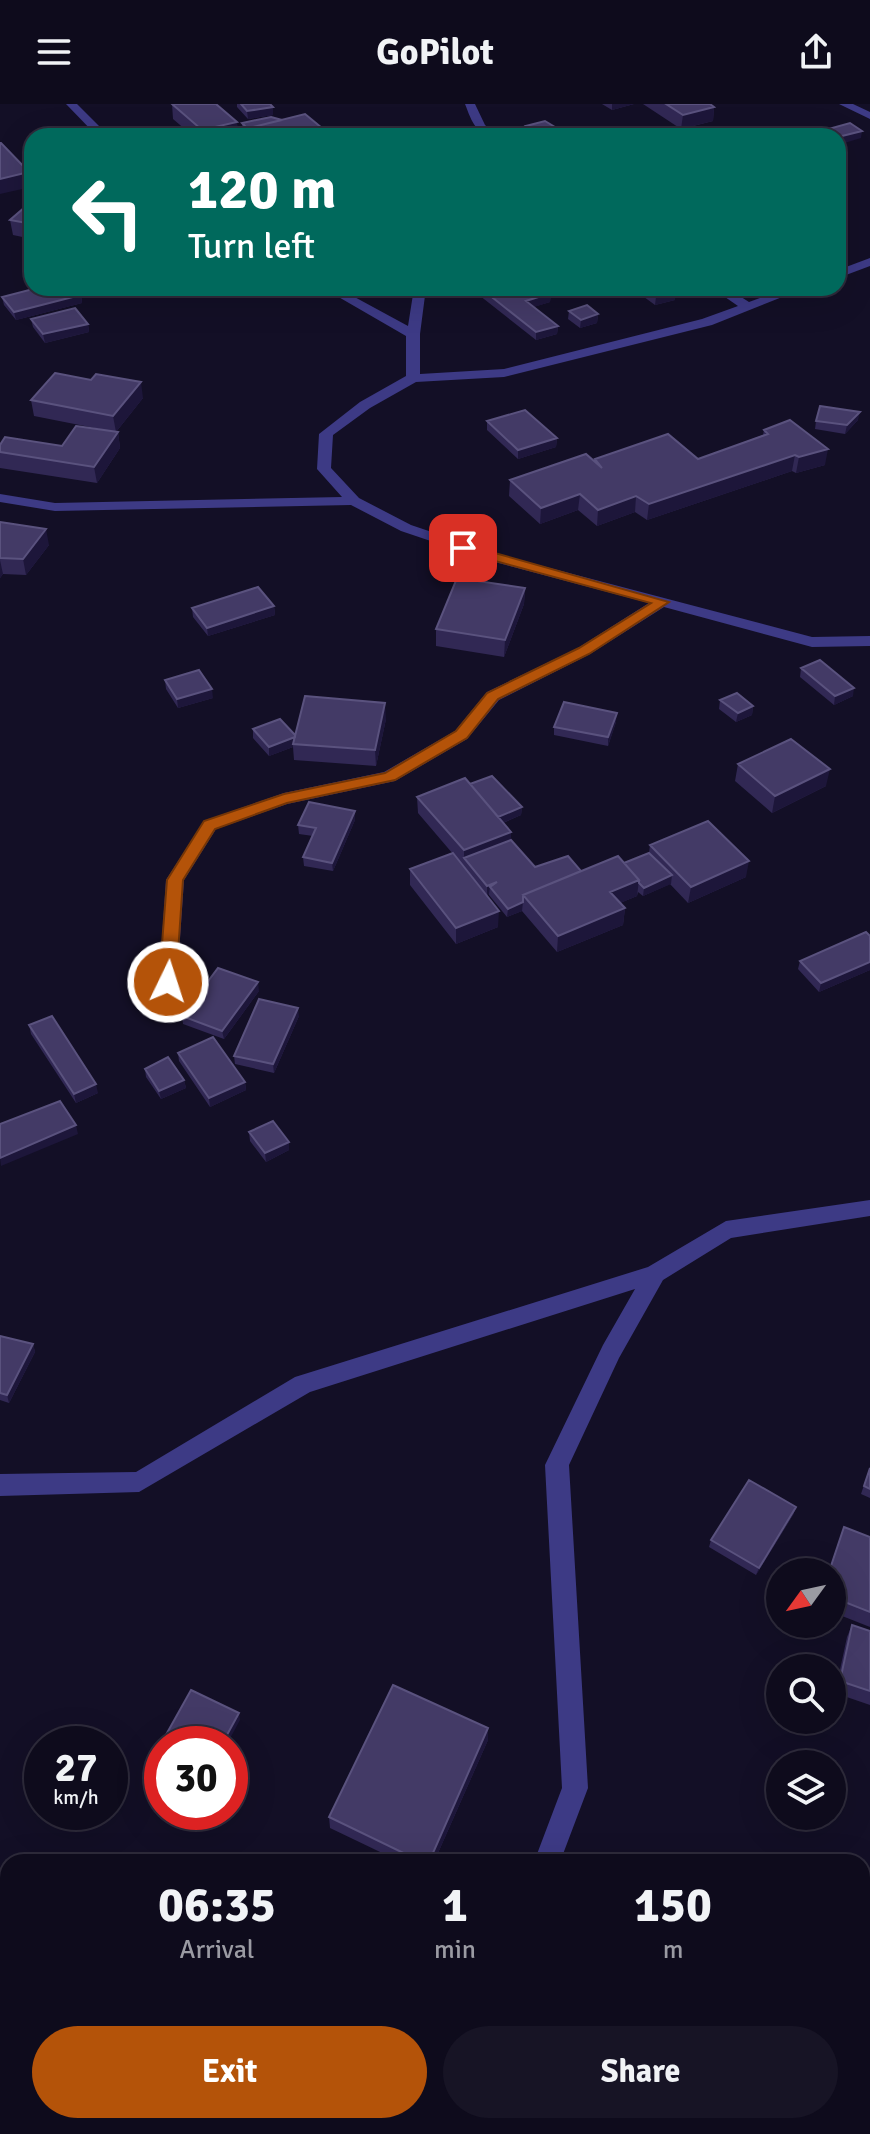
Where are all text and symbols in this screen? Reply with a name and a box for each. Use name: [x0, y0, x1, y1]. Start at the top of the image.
icon: menu: [32, 30, 76, 74]
text: GoPilot: [376, 30, 494, 75]
icon: share: [794, 30, 838, 74]
text: 120 m: [188, 155, 336, 224]
icon: left: [56, 160, 160, 264]
text: Turn left: [188, 224, 315, 269]
pin: [429, 514, 497, 582]
icon: arrive: [441, 526, 485, 570]
position arrow: [126, 940, 210, 1024]
north arrow: [766, 1558, 846, 1638]
map controls: [766, 1558, 846, 1830]
button: search: [766, 1654, 846, 1734]
speed limit sign: 30: [144, 1726, 248, 1830]
text: 27: [54, 1743, 98, 1793]
button: layers: [766, 1750, 846, 1830]
text: km/h: [53, 1785, 99, 1810]
text: 06:35: [158, 1876, 276, 1935]
text: 1: [442, 1876, 468, 1935]
text: 150: [634, 1876, 712, 1935]
text: Arrival: [180, 1934, 254, 1966]
text: min: [434, 1934, 476, 1966]
text: m: [663, 1934, 683, 1966]
button: Exit: [32, 2026, 427, 2118]
button: Share: [443, 2026, 838, 2118]

